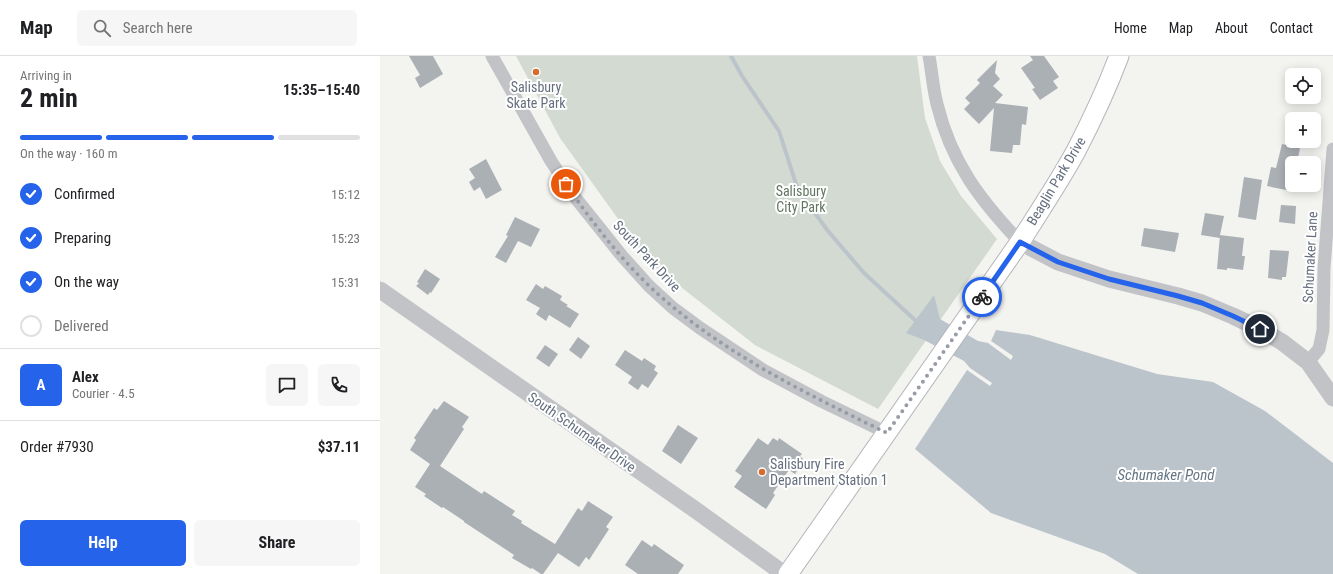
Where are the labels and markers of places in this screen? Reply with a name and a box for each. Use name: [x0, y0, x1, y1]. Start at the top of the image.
marker: Salisbury Skate Park: [531, 67, 541, 77]
place label: Salisbury Skate Park: [506, 79, 566, 111]
pin: [549, 167, 583, 201]
pin: [1243, 312, 1277, 346]
place label: Salisbury Fire Department Station 1: [770, 456, 888, 488]
marker: Salisbury Fire Department Station 1: [757, 467, 767, 477]

